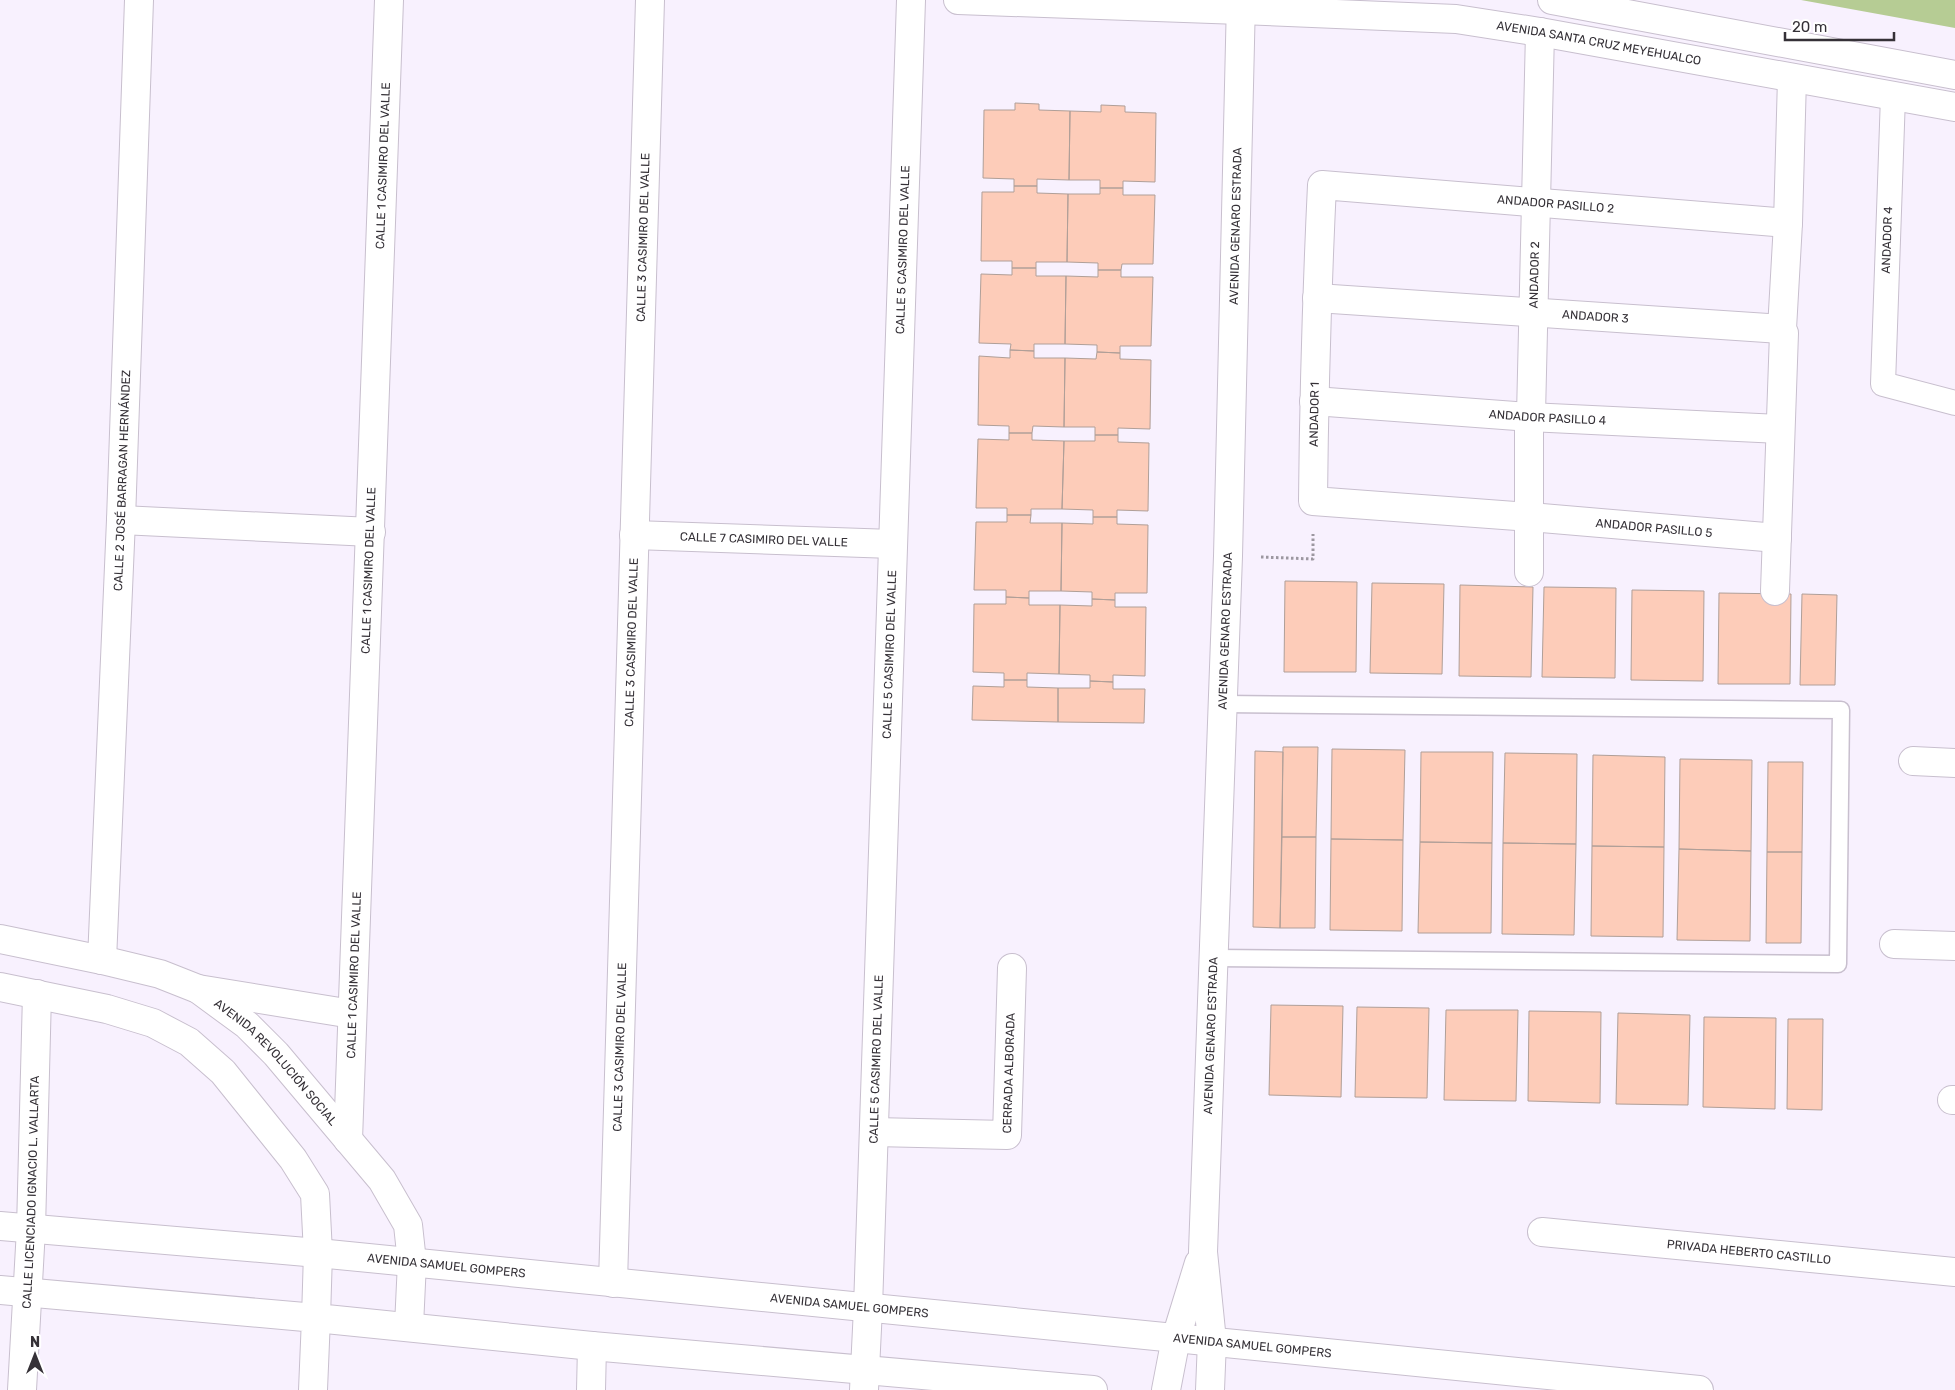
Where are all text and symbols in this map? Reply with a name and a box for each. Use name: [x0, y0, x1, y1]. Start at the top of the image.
scale bar: [1785, 10, 1894, 42]
street label: AVENIDA SANTA CRUZ MEYEHUALCO: [1496, 18, 1702, 68]
text: 20 m: [1792, 18, 1827, 36]
street label: CALLE 1 CASIMIRO DEL VALLE: [373, 82, 393, 249]
street label: AVENIDA GENARO ESTRADA: [1227, 147, 1245, 305]
street label: CALLE 3 CASIMIRO DEL VALLE: [634, 153, 653, 322]
street label: CALLE 5 CASIMIRO DEL VALLE: [893, 165, 913, 334]
street label: ANDADOR PASILLO 2: [1497, 192, 1615, 216]
street label: ANDADOR 4: [1879, 206, 1895, 274]
street label: ANDADOR 2: [1527, 241, 1542, 308]
street label: ANDADOR 3: [1561, 307, 1629, 326]
street label: CALLE 2 JOSÉ BARRAGAN HERNÁNDEZ: [111, 370, 133, 591]
street label: ANDADOR 1: [1307, 382, 1322, 447]
street label: ANDADOR PASILLO 4: [1488, 407, 1607, 428]
street label: CALLE 1 CASIMIRO DEL VALLE: [358, 487, 378, 654]
street label: ANDADOR PASILLO 5: [1595, 516, 1713, 540]
street label: CALLE 7 CASIMIRO DEL VALLE: [680, 530, 848, 549]
street label: AVENIDA GENARO ESTRADA: [1215, 552, 1235, 710]
street label: CALLE 3 CASIMIRO DEL VALLE: [622, 558, 641, 727]
street label: CALLE 5 CASIMIRO DEL VALLE: [880, 570, 899, 739]
street label: CALLE 1 CASIMIRO DEL VALLE: [344, 891, 364, 1059]
street label: AVENIDA GENARO ESTRADA: [1201, 957, 1221, 1115]
street label: CALLE 3 CASIMIRO DEL VALLE: [610, 962, 629, 1132]
street label: CALLE 5 CASIMIRO DEL VALLE: [866, 975, 886, 1144]
street label: AVENIDA REVOLUCIÓN SOCIAL: [211, 996, 340, 1128]
street label: CERRADA ALBORADA: [1000, 1013, 1018, 1134]
street label: CALLE LICENCIADO IGNACIO L. VALLARTA: [20, 1075, 42, 1309]
street label: PRIVADA HEBERTO CASTILLO: [1666, 1237, 1832, 1267]
street label: AVENIDA SAMUEL GOMPERS: [366, 1251, 526, 1281]
street label: AVENIDA SAMUEL GOMPERS: [769, 1291, 929, 1321]
north arrow: [10, 1330, 60, 1380]
street label: AVENIDA SAMUEL GOMPERS: [1172, 1331, 1332, 1361]
text: N: [30, 1334, 40, 1351]

